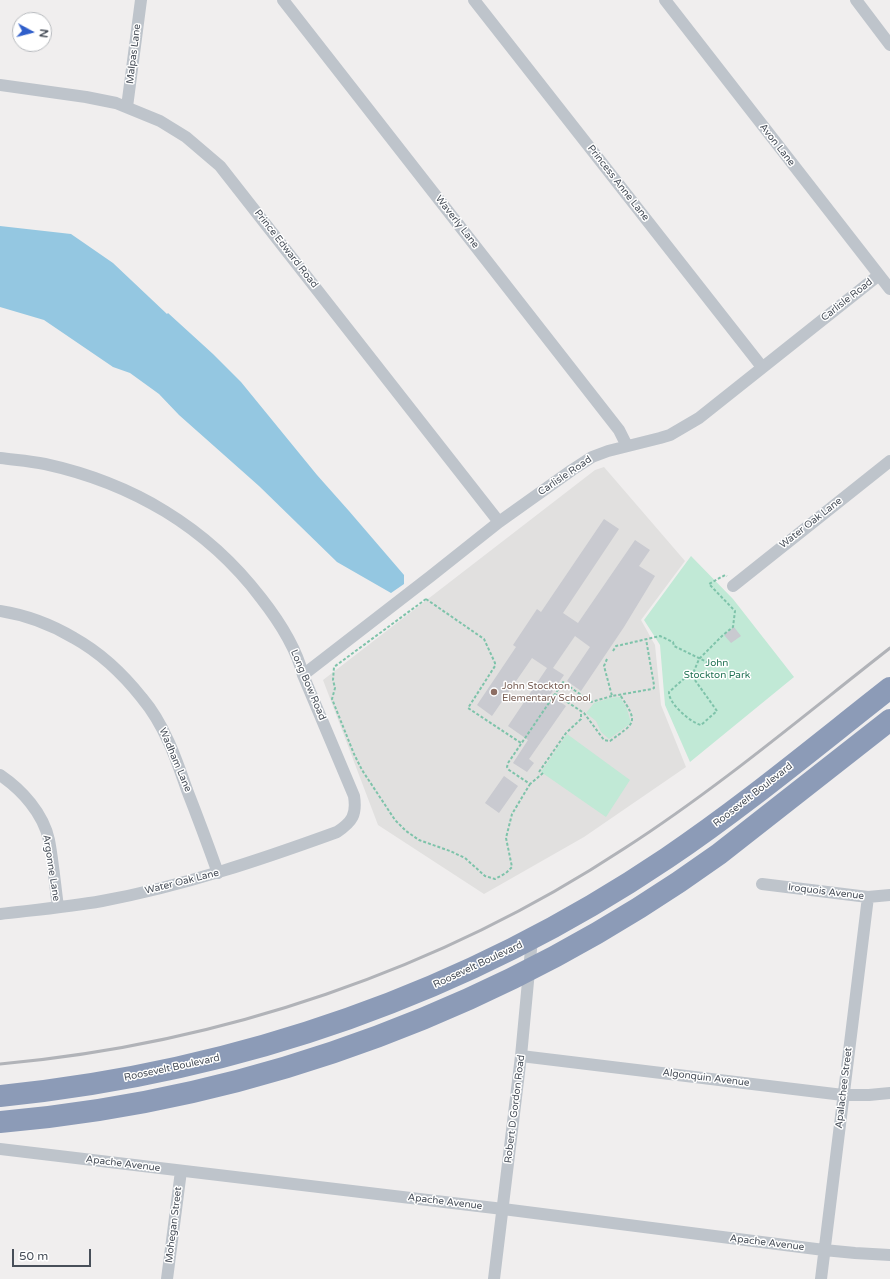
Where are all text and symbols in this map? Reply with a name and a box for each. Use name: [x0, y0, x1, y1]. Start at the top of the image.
north arrow: [12, 12, 52, 52]
street label: Malpas Lane: [124, 23, 144, 85]
text: N: [36, 28, 50, 39]
street label: Avon Lane: [757, 122, 797, 168]
street label: Princess Anne Lane: [585, 143, 651, 223]
street label: Waverly Lane: [433, 193, 481, 251]
street label: Prince Edward Road: [252, 207, 320, 291]
street label: Carlisle Road: [819, 276, 875, 324]
street label: Carlisle Road: [536, 454, 594, 498]
street label: Water Oak Lane: [777, 495, 845, 551]
street label: Long Bow Road: [288, 648, 328, 722]
park label: John Stockton Park: [684, 657, 750, 680]
place label: John Stockton Elementary School: [502, 680, 591, 704]
marker: John Stockton Elementary School: [489, 687, 499, 697]
street label: Wadham Lane: [156, 726, 194, 794]
street label: Roosevelt Boulevard: [711, 760, 795, 830]
street label: Argonne Lane: [40, 834, 62, 902]
street label: Water Oak Lane: [144, 867, 220, 897]
street label: Iroquois Avenue: [787, 881, 865, 903]
street label: Roosevelt Boulevard: [431, 939, 525, 991]
street label: Apalachee Street: [833, 1047, 855, 1129]
street label: Roosevelt Boulevard: [123, 1052, 221, 1084]
street label: Robert D Gordon Road: [502, 1054, 528, 1164]
street label: Algonquin Avenue: [662, 1067, 750, 1089]
street label: Apache Avenue: [85, 1153, 161, 1175]
street label: Mohegan Street: [163, 1186, 185, 1264]
street label: Apache Avenue: [407, 1191, 483, 1213]
street label: Apache Avenue: [729, 1232, 805, 1254]
scale bar: [14, 1241, 93, 1267]
text: 50 m: [19, 1249, 48, 1263]

